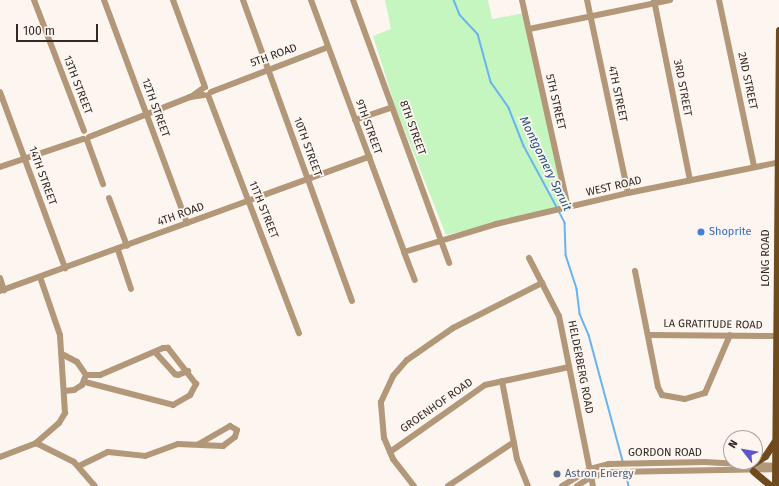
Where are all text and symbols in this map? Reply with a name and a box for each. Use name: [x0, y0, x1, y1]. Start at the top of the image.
scale bar: [18, 16, 100, 42]
text: 100 m: [23, 24, 55, 38]
street label: 5TH ROAD: [249, 41, 299, 71]
street label: 2ND STREET: [734, 51, 760, 111]
street label: 13TH STREET: [60, 54, 94, 116]
street label: 3RD STREET: [670, 58, 694, 118]
street label: 4TH STREET: [605, 65, 629, 123]
street label: 5TH STREET: [542, 73, 568, 131]
street label: 12TH STREET: [138, 77, 172, 139]
street label: 9TH STREET: [352, 98, 384, 156]
street label: 8TH STREET: [396, 99, 428, 157]
water label: Montgomery Spruit: [516, 114, 574, 214]
street label: 10TH STREET: [290, 116, 324, 178]
street label: 14TH STREET: [25, 145, 59, 207]
street label: WEST ROAD: [585, 174, 643, 200]
street label: 11TH STREET: [245, 179, 281, 241]
street label: 4TH ROAD: [156, 200, 206, 230]
place label: Shoprite: [709, 225, 752, 239]
marker: Shoprite: [696, 227, 706, 237]
street label: LONG ROAD: [759, 229, 773, 287]
street label: LA GRATITUDE ROAD: [663, 318, 763, 332]
street label: HELDERBERG ROAD: [564, 319, 596, 415]
street label: GROENHOF ROAD: [398, 376, 476, 436]
north arrow: [723, 430, 763, 470]
text: N: [726, 438, 741, 451]
street label: GORDON ROAD: [628, 446, 702, 460]
place label: Astron Energy: [565, 467, 634, 481]
marker: Astron Energy: [552, 469, 562, 479]

